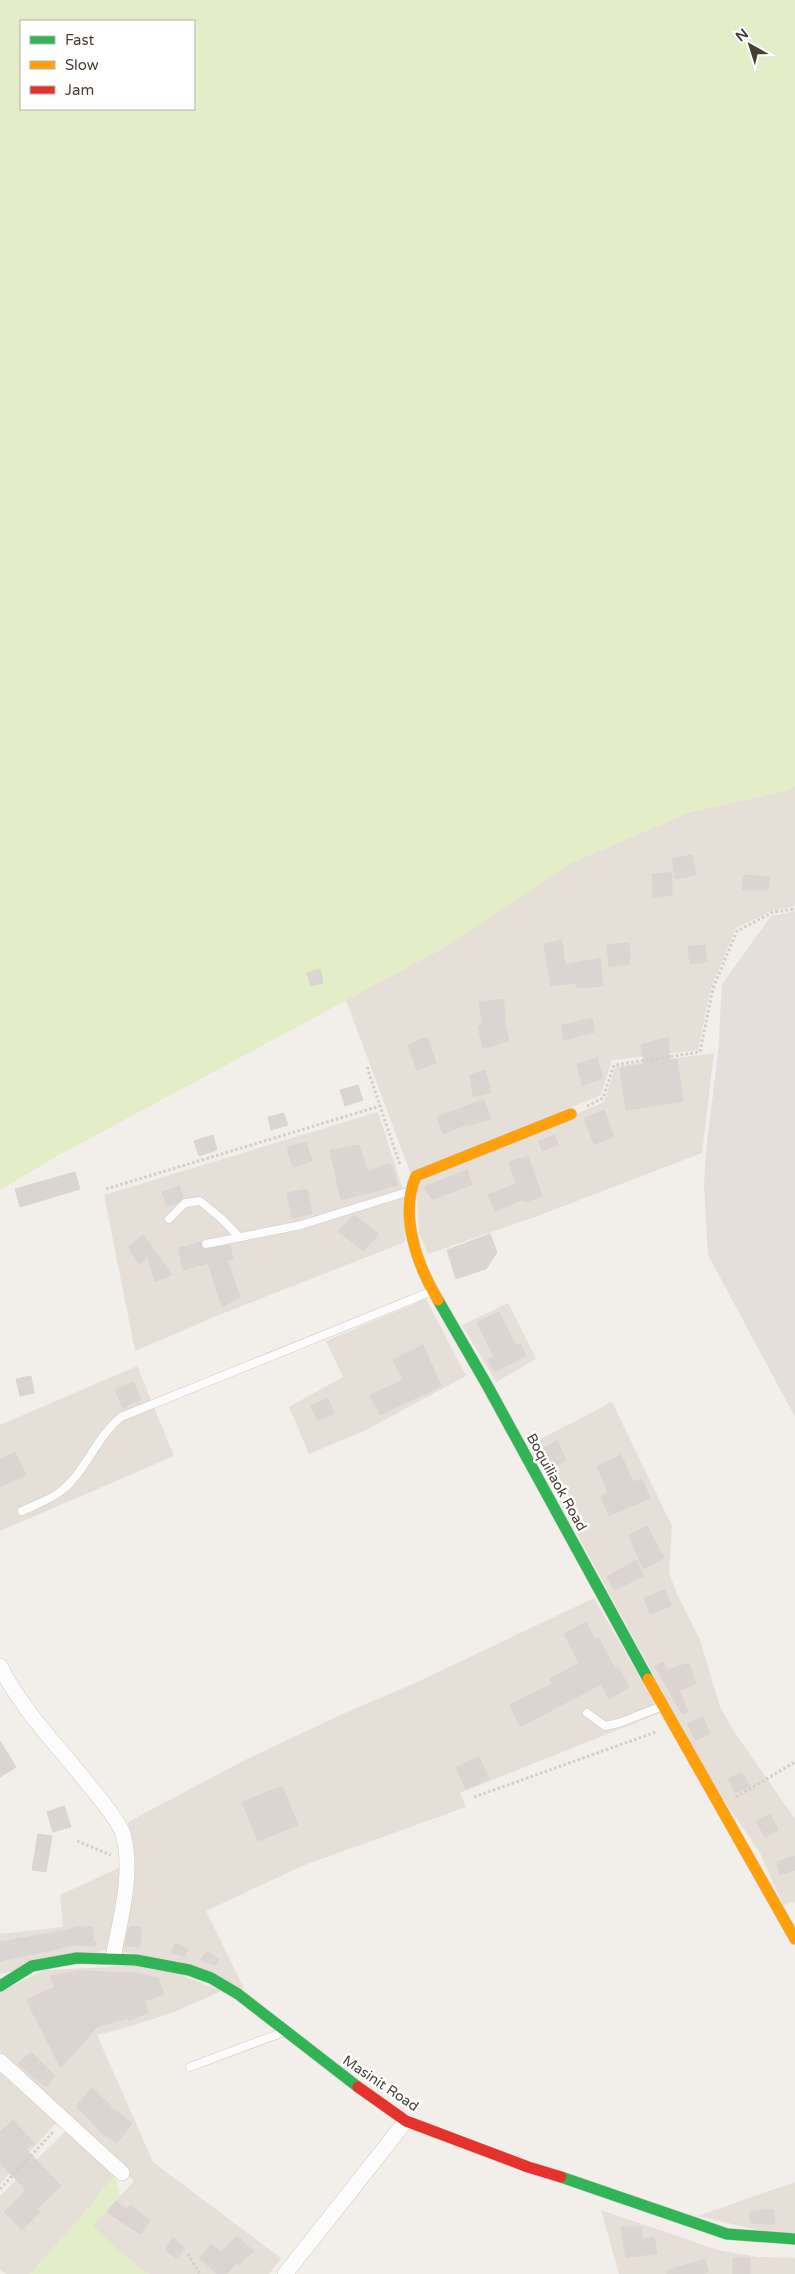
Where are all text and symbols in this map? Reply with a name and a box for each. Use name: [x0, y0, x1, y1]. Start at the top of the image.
legend: [20, 20, 195, 110]
north arrow: [725, 20, 775, 70]
text: N: [732, 25, 752, 45]
text: Fast: [65, 31, 95, 49]
text: Slow: [65, 56, 99, 74]
text: Jam: [65, 81, 94, 99]
street label: Boquiliaok Road: [523, 1431, 590, 1534]
street label: Masinit Road: [340, 2052, 422, 2115]

